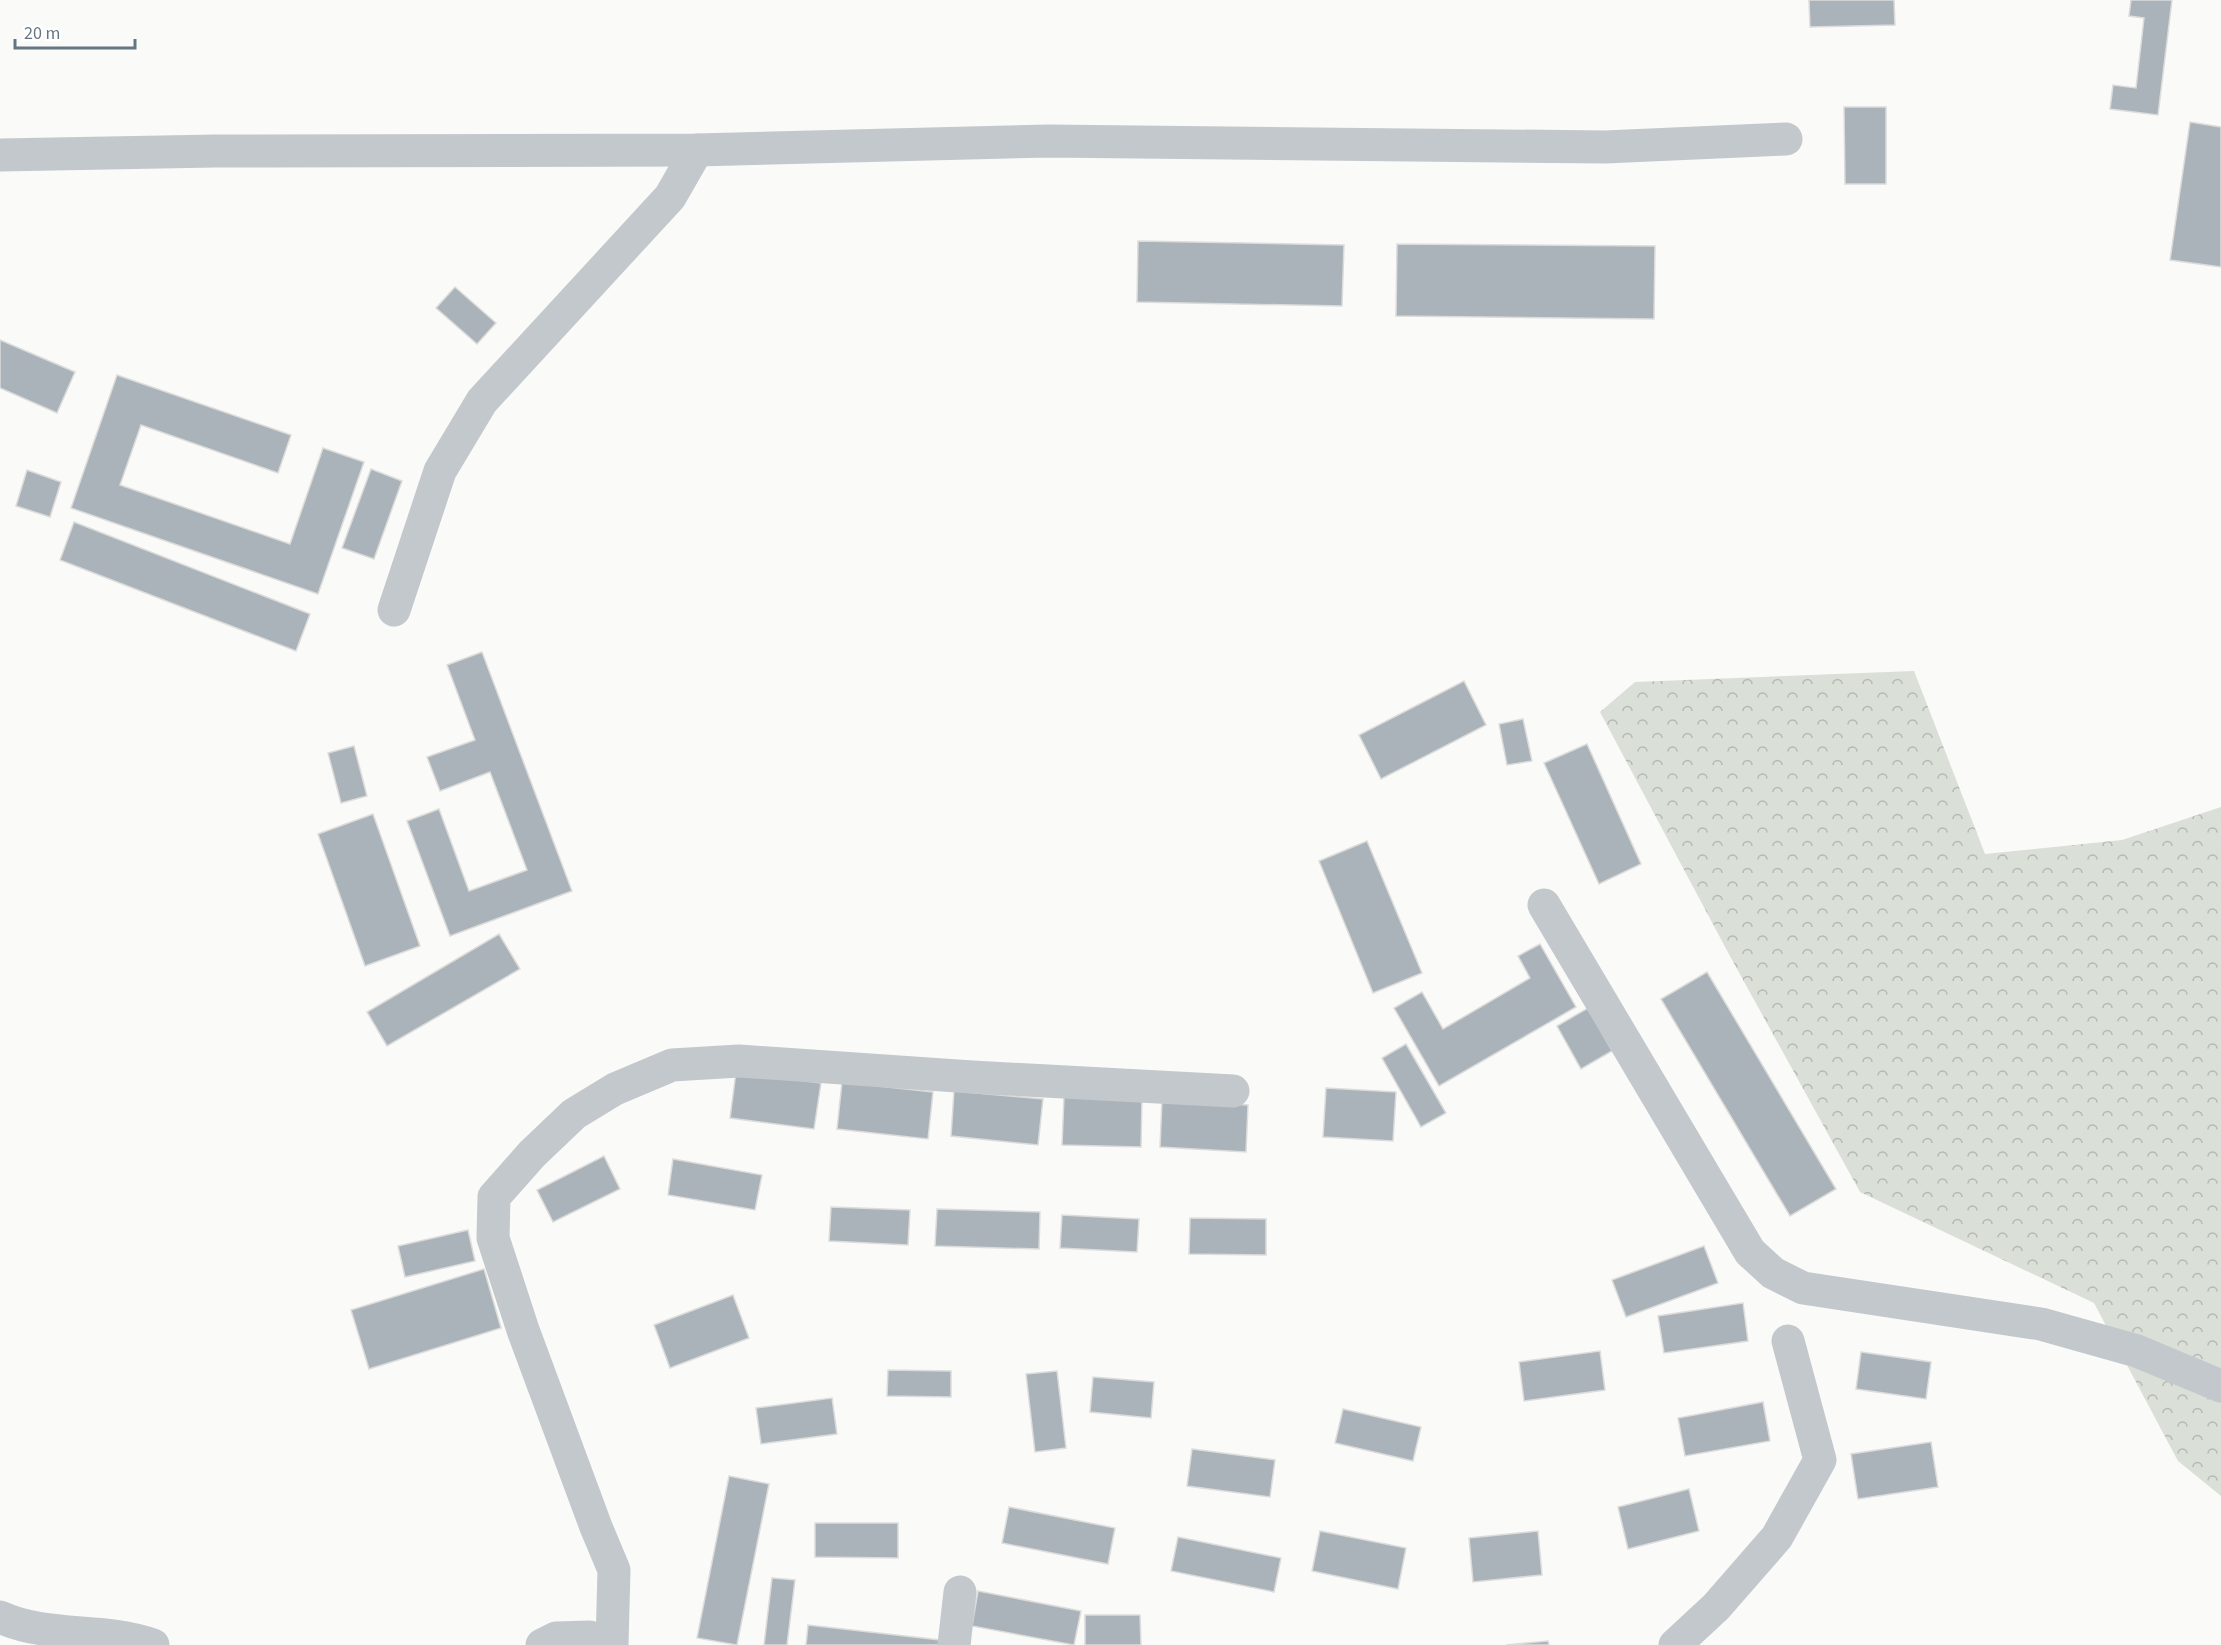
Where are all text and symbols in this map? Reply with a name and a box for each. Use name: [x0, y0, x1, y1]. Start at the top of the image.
scale bar: [15, 12, 135, 50]
text: 20 m: [24, 21, 60, 46]

